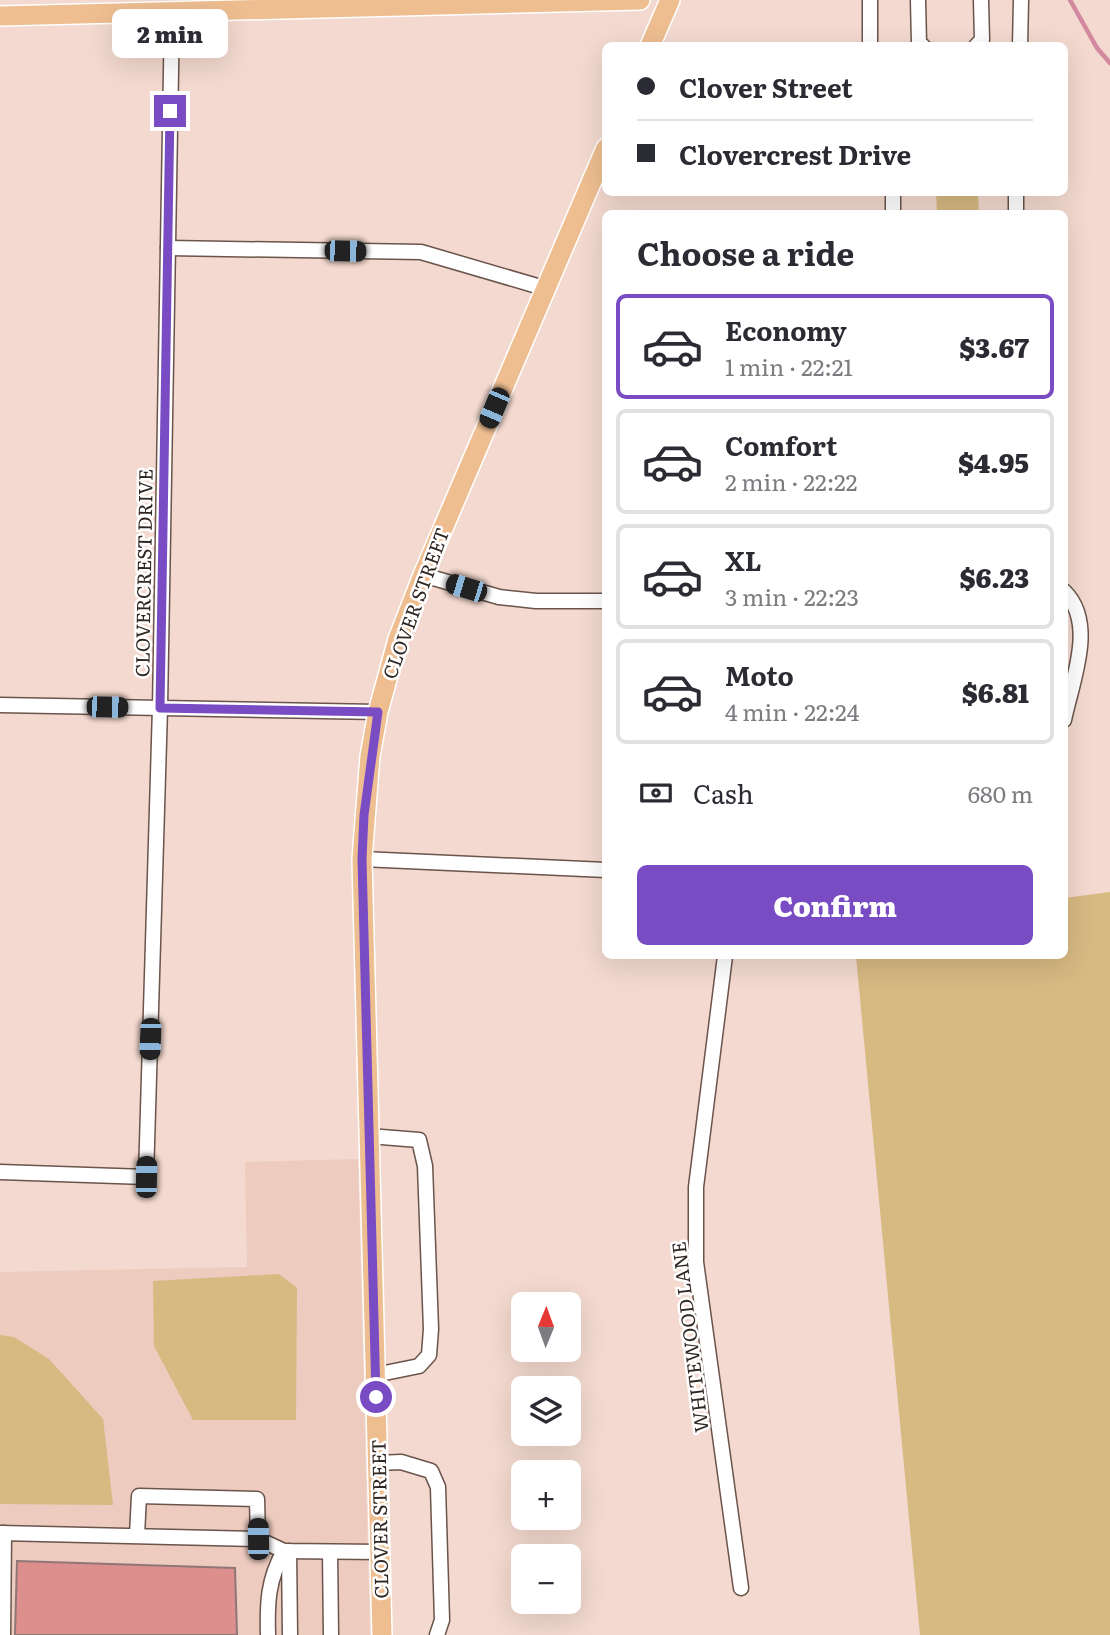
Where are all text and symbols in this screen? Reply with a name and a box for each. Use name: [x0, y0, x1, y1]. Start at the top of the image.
callout: 2 min: [112, 10, 228, 58]
text: 2 min: [137, 16, 203, 50]
text: Clover Street: [679, 67, 853, 106]
route end: [154, 95, 186, 127]
text: Clovercrest Drive: [679, 134, 911, 173]
text: Choose a ride: [637, 228, 854, 276]
car: [324, 240, 367, 262]
text: Economy: [725, 310, 847, 349]
icon: car: [641, 315, 704, 378]
text: $3.67: [959, 327, 1029, 366]
text: 1 min · 22:21: [725, 349, 853, 383]
car: [477, 385, 512, 431]
text: Comfort: [725, 425, 837, 464]
icon: car: [641, 430, 704, 493]
text: $4.95: [958, 442, 1029, 481]
text: 2 min · 22:22: [725, 464, 857, 498]
street label: CLOVERCREST DRIVE: [127, 469, 159, 677]
street label: CLOVER STREET: [375, 523, 455, 683]
text: XL: [725, 540, 762, 579]
icon: car: [641, 545, 704, 608]
text: $6.23: [959, 557, 1029, 596]
car: [443, 572, 490, 604]
text: 3 min · 22:23: [725, 579, 859, 613]
text: Moto: [725, 655, 794, 694]
icon: car: [641, 660, 704, 723]
text: $6.81: [962, 672, 1029, 711]
text: 4 min · 22:24: [725, 694, 859, 728]
car: [86, 696, 129, 718]
text: Cash: [693, 773, 754, 812]
icon: cash: [637, 774, 675, 812]
text: 680 m: [968, 776, 1033, 810]
button: Confirm: [637, 865, 1033, 945]
car: [139, 1018, 162, 1060]
car: [136, 1156, 157, 1198]
street label: WHITEWOOD LANE: [663, 1240, 715, 1434]
north arrow: [511, 1292, 581, 1362]
map controls: [511, 1292, 581, 1614]
button: layers: [511, 1376, 581, 1446]
route start: [360, 1381, 392, 1413]
street label: CLOVER STREET: [364, 1439, 394, 1599]
button: +: [511, 1460, 581, 1530]
car: [248, 1518, 269, 1560]
button: −: [511, 1544, 581, 1614]

